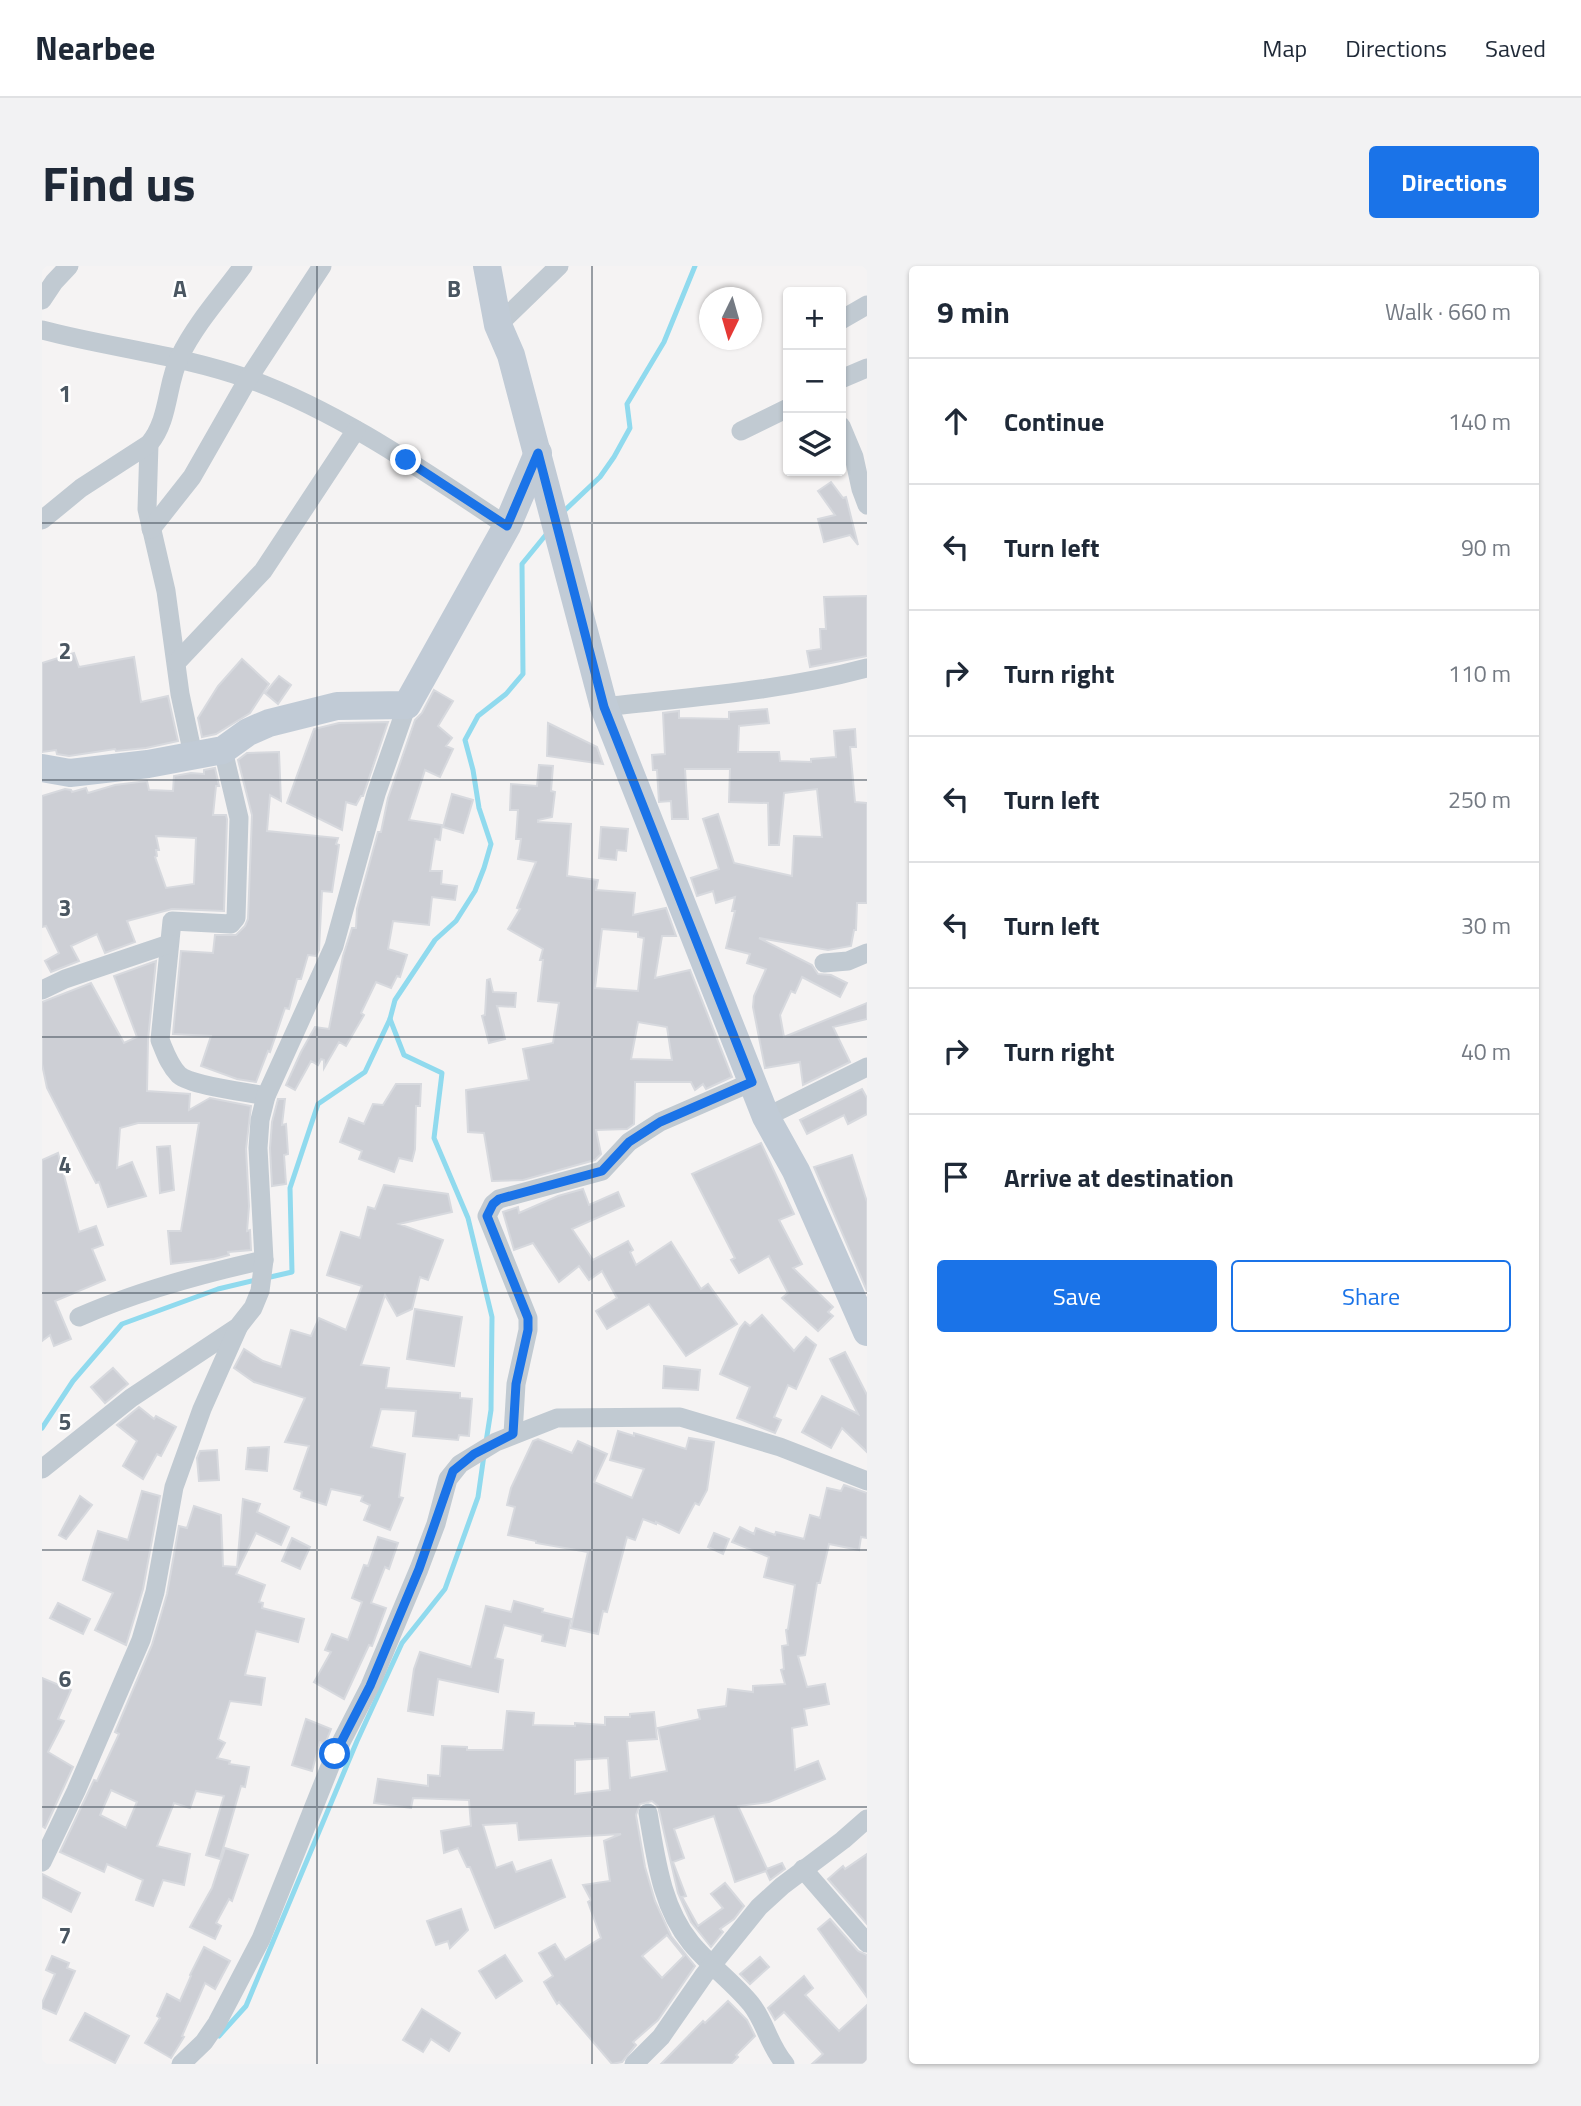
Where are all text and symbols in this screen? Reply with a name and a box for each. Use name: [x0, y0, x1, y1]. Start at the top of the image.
text: Nearbee: [35, 23, 155, 73]
text: Map: [1262, 30, 1307, 66]
text: Directions: [1345, 30, 1447, 66]
text: Saved: [1485, 30, 1546, 66]
text: Find us: [42, 145, 196, 220]
button: Directions: [1369, 146, 1539, 218]
text: A: [173, 271, 187, 306]
text: B: [447, 271, 461, 306]
north arrow: [699, 287, 762, 350]
map controls: [783, 287, 846, 476]
button: +: [783, 287, 846, 350]
text: 9 min: [937, 289, 1010, 335]
text: Walk · 660 m: [1385, 294, 1511, 329]
button: −: [783, 350, 846, 413]
text: 1: [59, 376, 71, 411]
icon: ahead: [937, 402, 975, 440]
text: Continue: [1004, 402, 1104, 441]
text: 140 m: [1448, 404, 1511, 439]
button: layers: [783, 413, 846, 476]
route end: [390, 444, 421, 475]
icon: left: [937, 528, 975, 566]
text: Turn left: [1004, 528, 1099, 567]
text: 90 m: [1461, 530, 1511, 565]
text: 2: [59, 633, 71, 668]
icon: right: [937, 654, 975, 692]
text: Turn right: [1004, 654, 1115, 693]
text: 110 m: [1448, 656, 1511, 691]
icon: left: [937, 780, 975, 818]
text: Turn left: [1004, 780, 1099, 819]
text: 250 m: [1448, 782, 1511, 817]
text: 3: [59, 890, 71, 925]
icon: left: [937, 906, 975, 944]
text: Turn left: [1004, 906, 1099, 945]
text: 30 m: [1461, 908, 1511, 943]
icon: right: [937, 1032, 975, 1070]
text: Turn right: [1004, 1032, 1115, 1071]
text: 40 m: [1461, 1034, 1511, 1069]
text: 4: [59, 1147, 71, 1182]
icon: arrive: [937, 1158, 975, 1196]
text: Arrive at destination: [1004, 1158, 1234, 1197]
button: Save: [937, 1260, 1217, 1332]
button: Share: [1231, 1260, 1511, 1332]
text: 5: [59, 1404, 71, 1439]
text: 6: [59, 1661, 72, 1696]
route start: [319, 1738, 350, 1769]
text: 7: [59, 1918, 71, 1953]

